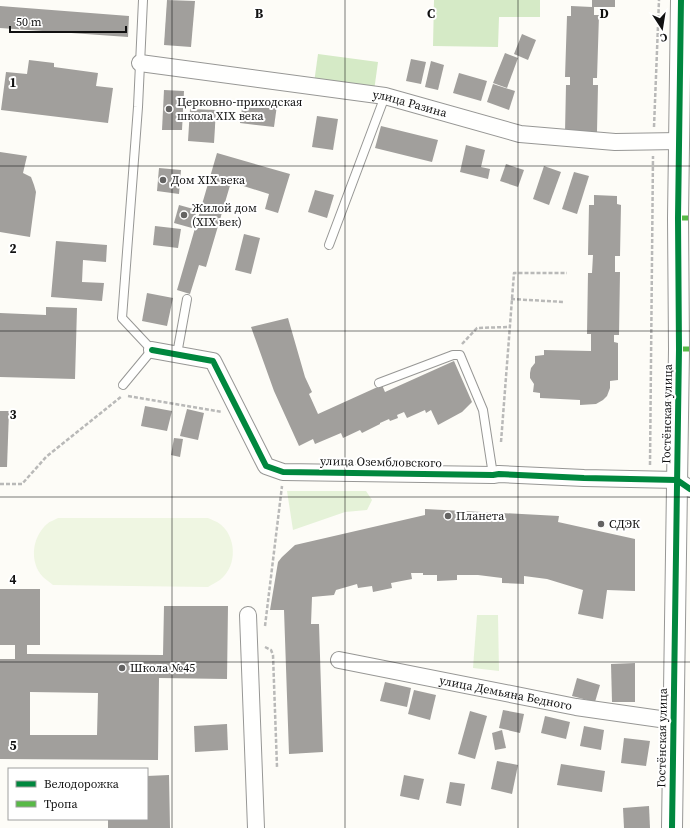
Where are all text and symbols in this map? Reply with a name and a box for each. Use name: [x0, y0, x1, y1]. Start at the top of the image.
text: B: [255, 5, 264, 22]
text: C: [427, 5, 435, 22]
text: D: [599, 5, 609, 22]
scale bar: [10, 8, 126, 34]
north arrow: [642, 8, 682, 48]
text: 50 m: [16, 14, 42, 30]
text: С: [659, 29, 669, 45]
text: 1: [9, 74, 17, 91]
street label: улица Разина: [372, 86, 450, 121]
place label: Церковно-приходская школа XIX века: [177, 94, 302, 124]
marker: Церковно-приходская школа XIX века: [164, 104, 174, 114]
place label: Дом XIX века: [171, 172, 246, 188]
marker: Дом XIX века: [158, 175, 168, 185]
place label: Жилой дом (XIX век): [192, 200, 257, 230]
marker: Жилой дом (XIX век): [179, 210, 189, 220]
text: 2: [9, 240, 17, 257]
street label: Гостёнская улица: [658, 363, 676, 464]
text: 3: [9, 406, 17, 423]
street label: улица Озембловского: [320, 453, 442, 471]
place label: Планета: [456, 508, 505, 524]
marker: Планета: [443, 511, 453, 521]
place label: СДЭК: [609, 516, 640, 532]
marker: СДЭК: [596, 519, 606, 529]
text: 4: [9, 571, 17, 588]
place label: Школа №45: [130, 660, 195, 676]
marker: Школа №45: [117, 663, 127, 673]
street label: улица Демьяна Бедного: [438, 672, 574, 714]
street label: Гостёнская улица: [653, 687, 671, 788]
text: 5: [9, 737, 17, 754]
legend: [8, 768, 148, 820]
text: Велодорожка: [44, 776, 120, 792]
text: Тропа: [44, 796, 79, 812]

